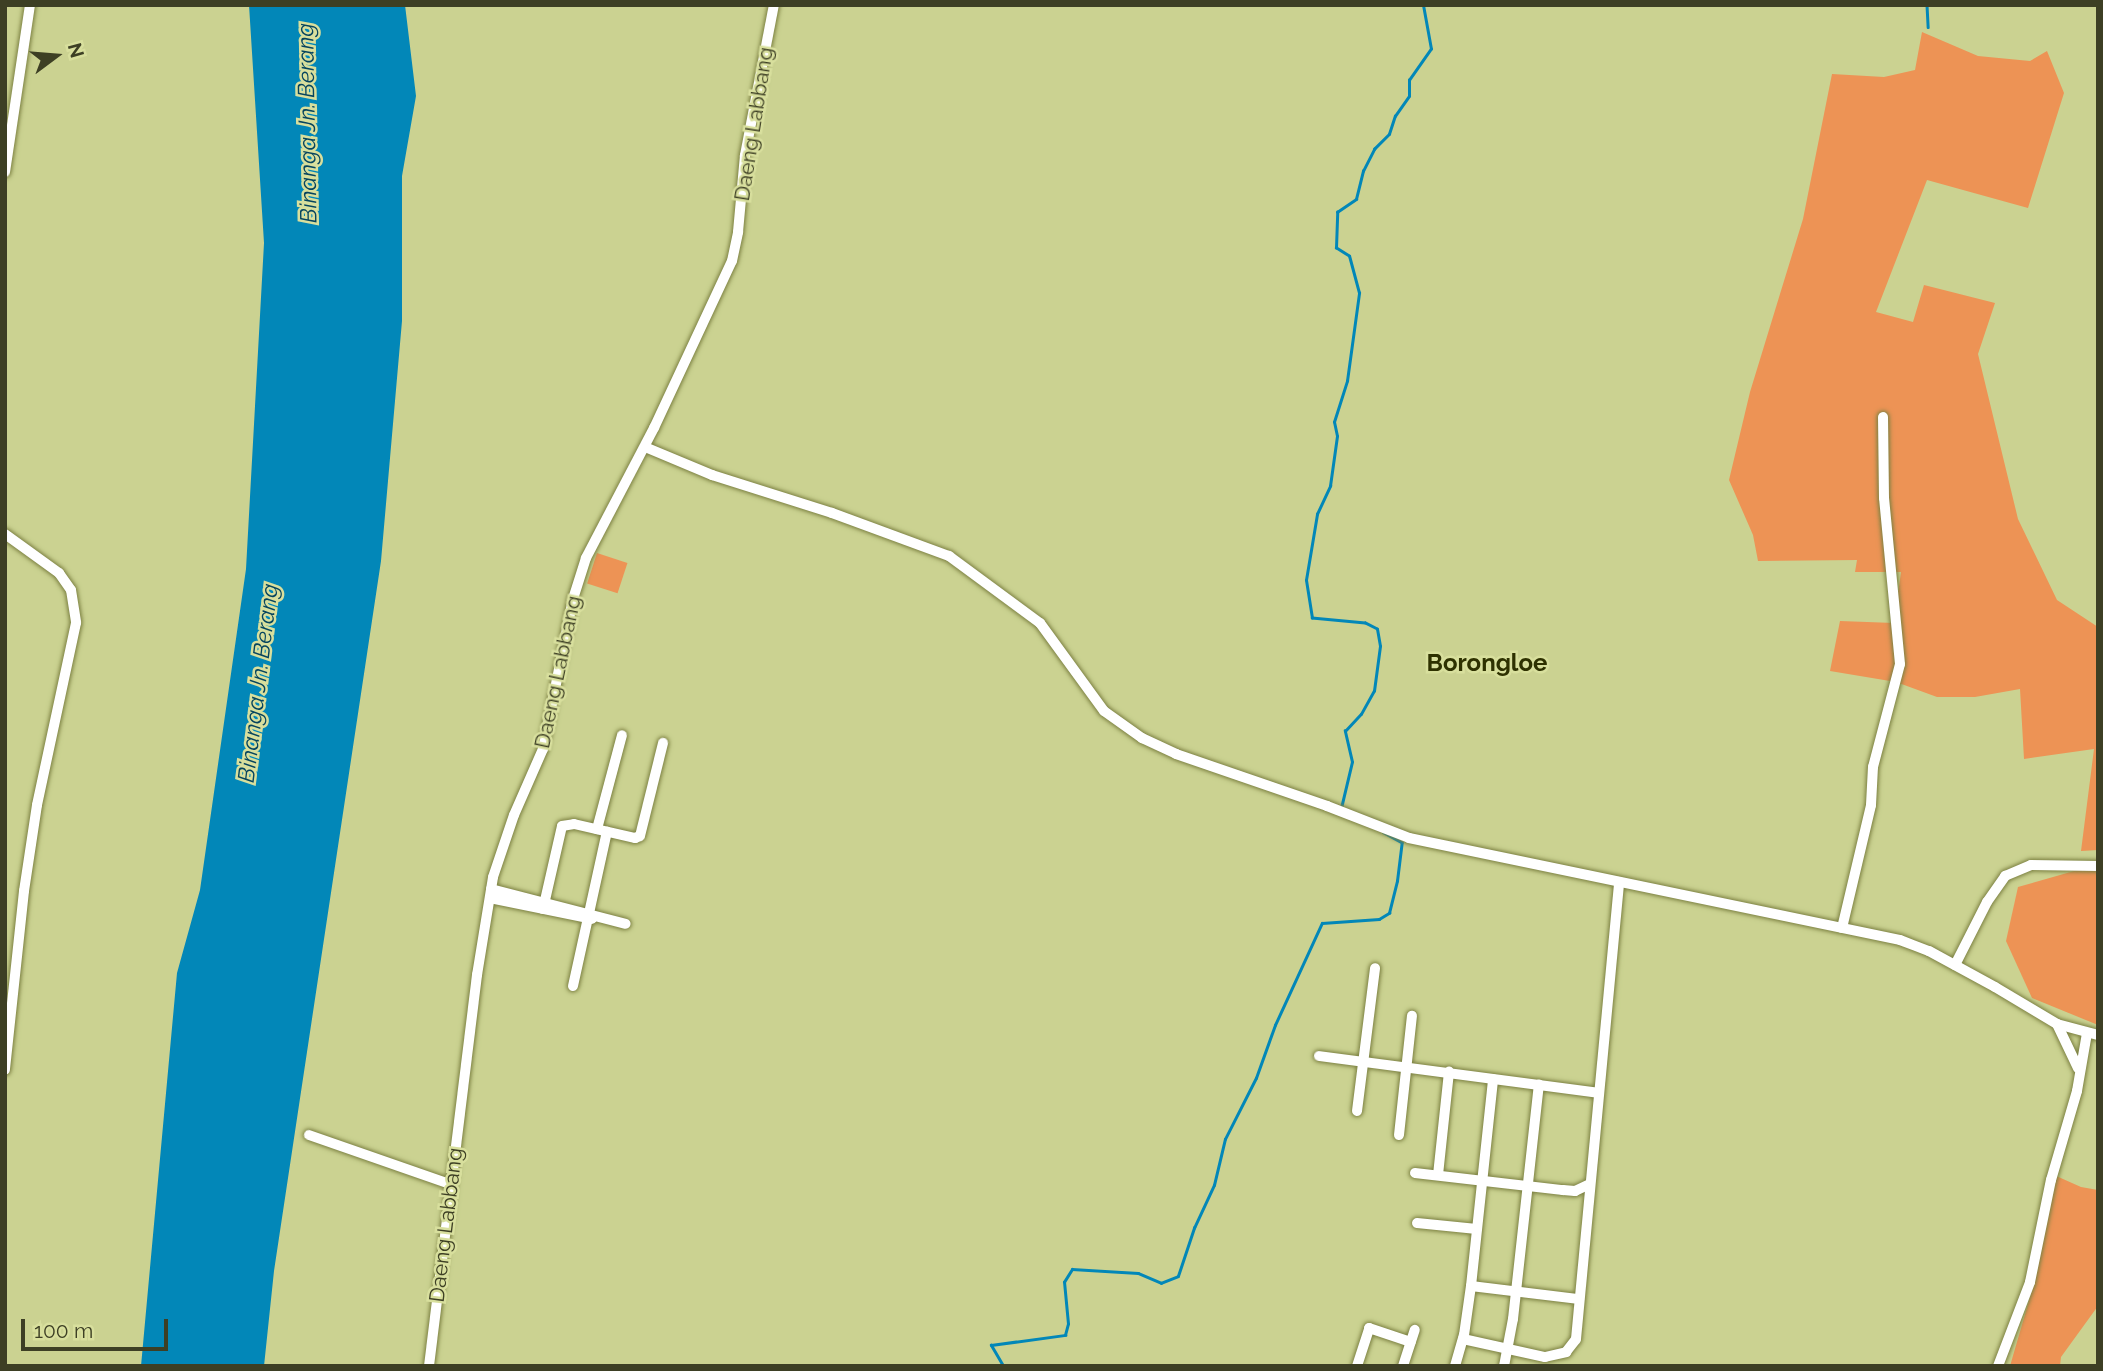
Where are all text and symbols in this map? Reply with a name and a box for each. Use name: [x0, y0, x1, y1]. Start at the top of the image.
north arrow: [21, 21, 91, 91]
water label: Binanga Jn. Berang: [291, 22, 323, 224]
text: N: [64, 40, 89, 60]
street label: Daeng Labbang: [729, 45, 779, 203]
water label: Binanga Jn. Berang: [232, 582, 284, 784]
street label: Daeng Labbang: [530, 593, 586, 751]
district label: Borongloe: [1427, 649, 1547, 677]
street label: Daeng Labbang: [424, 1146, 468, 1304]
scale bar: [24, 1304, 172, 1348]
text: 100 m: [34, 1318, 93, 1343]

